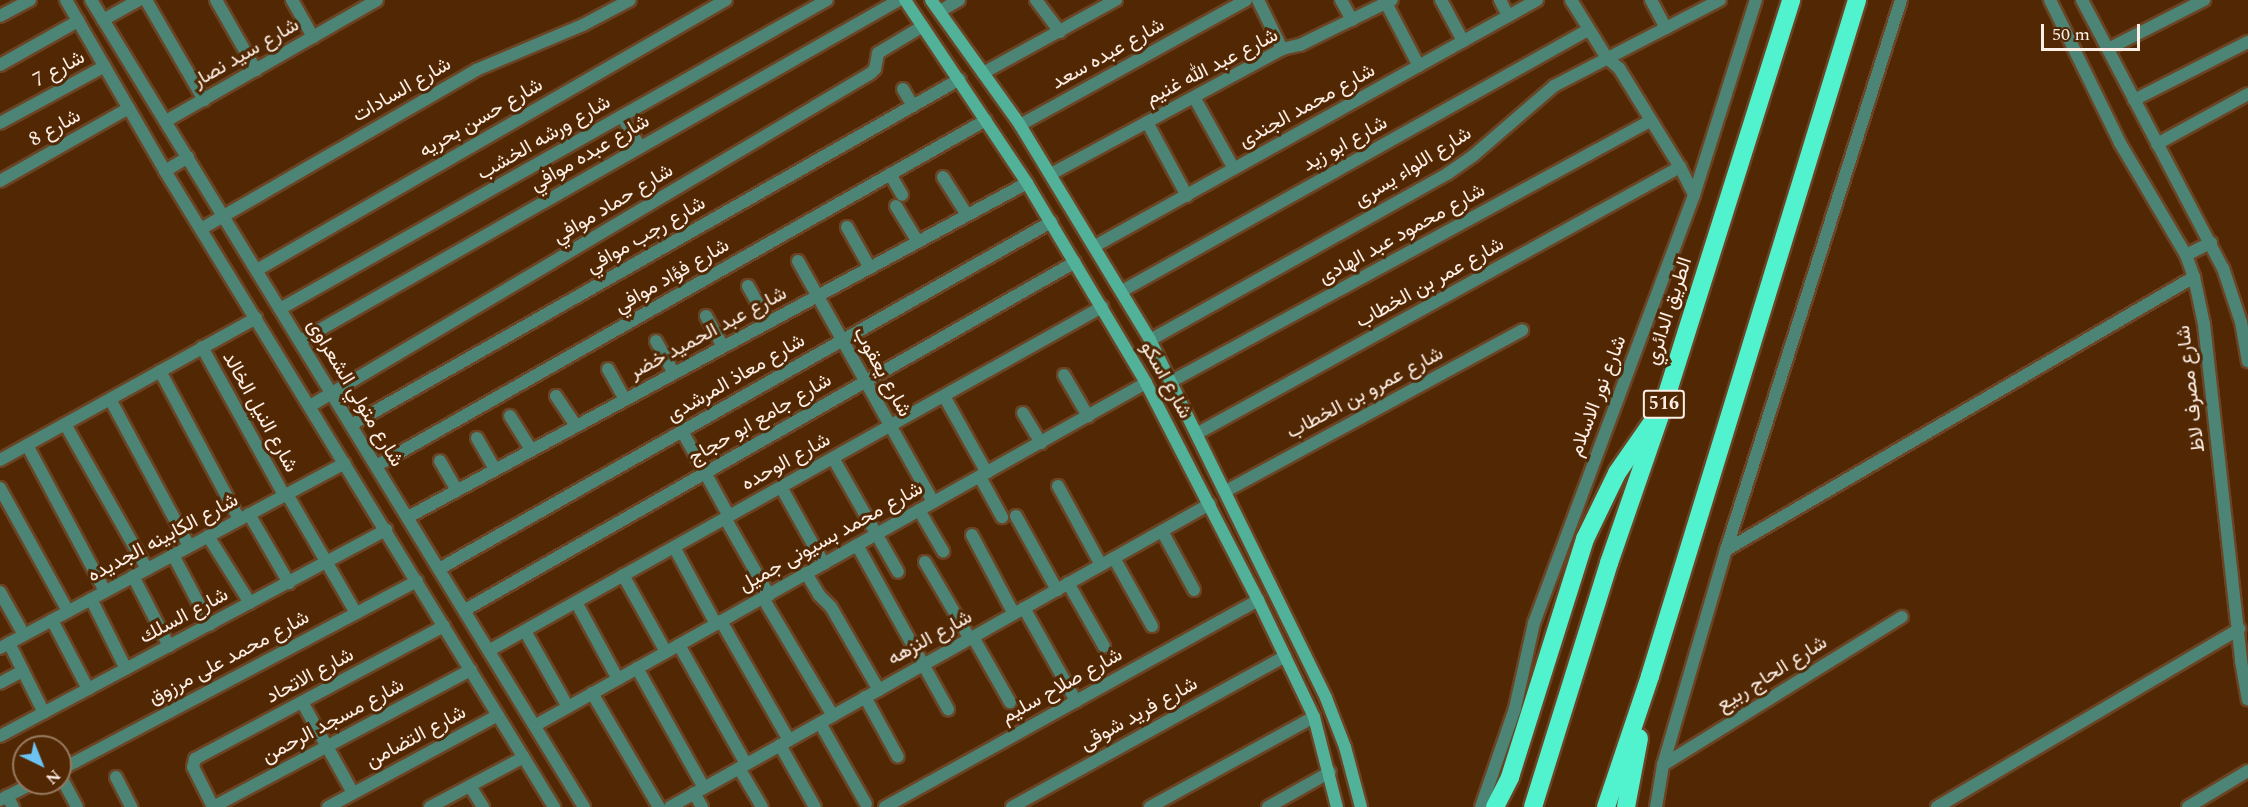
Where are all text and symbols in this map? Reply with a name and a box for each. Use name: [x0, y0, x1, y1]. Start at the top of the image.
scale bar: [2044, 12, 2143, 50]
street label: شارع سيد نصار: [189, 13, 303, 93]
street label: شارع عبده سعد: [1047, 13, 1169, 95]
text: 50 m: [2052, 21, 2090, 48]
street label: شارع عبد الله غنيم: [1142, 23, 1282, 111]
street label: شارع 7: [29, 45, 89, 93]
street label: شارع السادات: [349, 52, 455, 128]
street label: شارع محمد الجندى: [1235, 59, 1379, 153]
street label: شارع حسن بحريه: [415, 73, 547, 163]
street label: شارع ورشه الخشب: [473, 90, 615, 186]
street label: شارع 8: [25, 104, 85, 152]
street label: شارع عبده موافي: [526, 109, 654, 197]
street label: شارع ابو زيد: [1298, 111, 1392, 177]
street label: شارع اللواء يسرى: [1350, 121, 1476, 213]
street label: شارع حماد موافي: [548, 159, 678, 249]
street label: شارع محمود عبد الهادى: [1315, 178, 1489, 290]
street label: شارع رجب موافي: [582, 191, 710, 279]
street label: شارع عمر بن الخطاب: [1352, 232, 1508, 334]
street label: شارع فؤاد موافي: [610, 233, 734, 319]
street label: الطريق الدائري: [1640, 254, 1698, 368]
street label: شارع عبد الحميد خضر: [625, 281, 791, 385]
street label: شارع متولي الشعراوى: [301, 315, 409, 471]
street label: شارع يعقوب: [847, 323, 917, 421]
street label: شارع مصرف لاظ: [2171, 324, 2211, 454]
street label: شارع معاذ المرشدى: [663, 329, 809, 427]
street label: شارع نور الاسلام: [1564, 332, 1632, 460]
street label: شارع اسكو: [1135, 337, 1197, 423]
street label: شارع عمرو بن الخطاب: [1283, 342, 1447, 444]
street label: شارع النيل الخالد: [217, 347, 303, 477]
street label: شارع جامع ابو حجاج: [684, 368, 836, 470]
road number: 516: [1642, 389, 1686, 419]
street label: شارع الوحده: [737, 428, 835, 496]
street label: شارع محمد بسيونى جميل: [735, 476, 927, 598]
street label: شارع الكابينه الجديده: [84, 488, 242, 588]
street label: شارع السلك: [136, 583, 232, 649]
street label: شارع محمد على مرزوق: [144, 605, 314, 711]
street label: شارع النزهه: [884, 605, 976, 671]
street label: شارع الحاج ربيع: [1712, 631, 1832, 717]
street label: شارع الاتحاد: [262, 643, 358, 709]
street label: شارع صلاح سليم: [997, 643, 1127, 729]
street label: شارع فريد شوقى: [1076, 672, 1202, 756]
street label: شارع مسجد الرحمن: [258, 673, 408, 769]
street label: شارع التضامن: [362, 701, 470, 773]
north arrow: [12, 735, 72, 795]
text: N: [40, 763, 66, 790]

